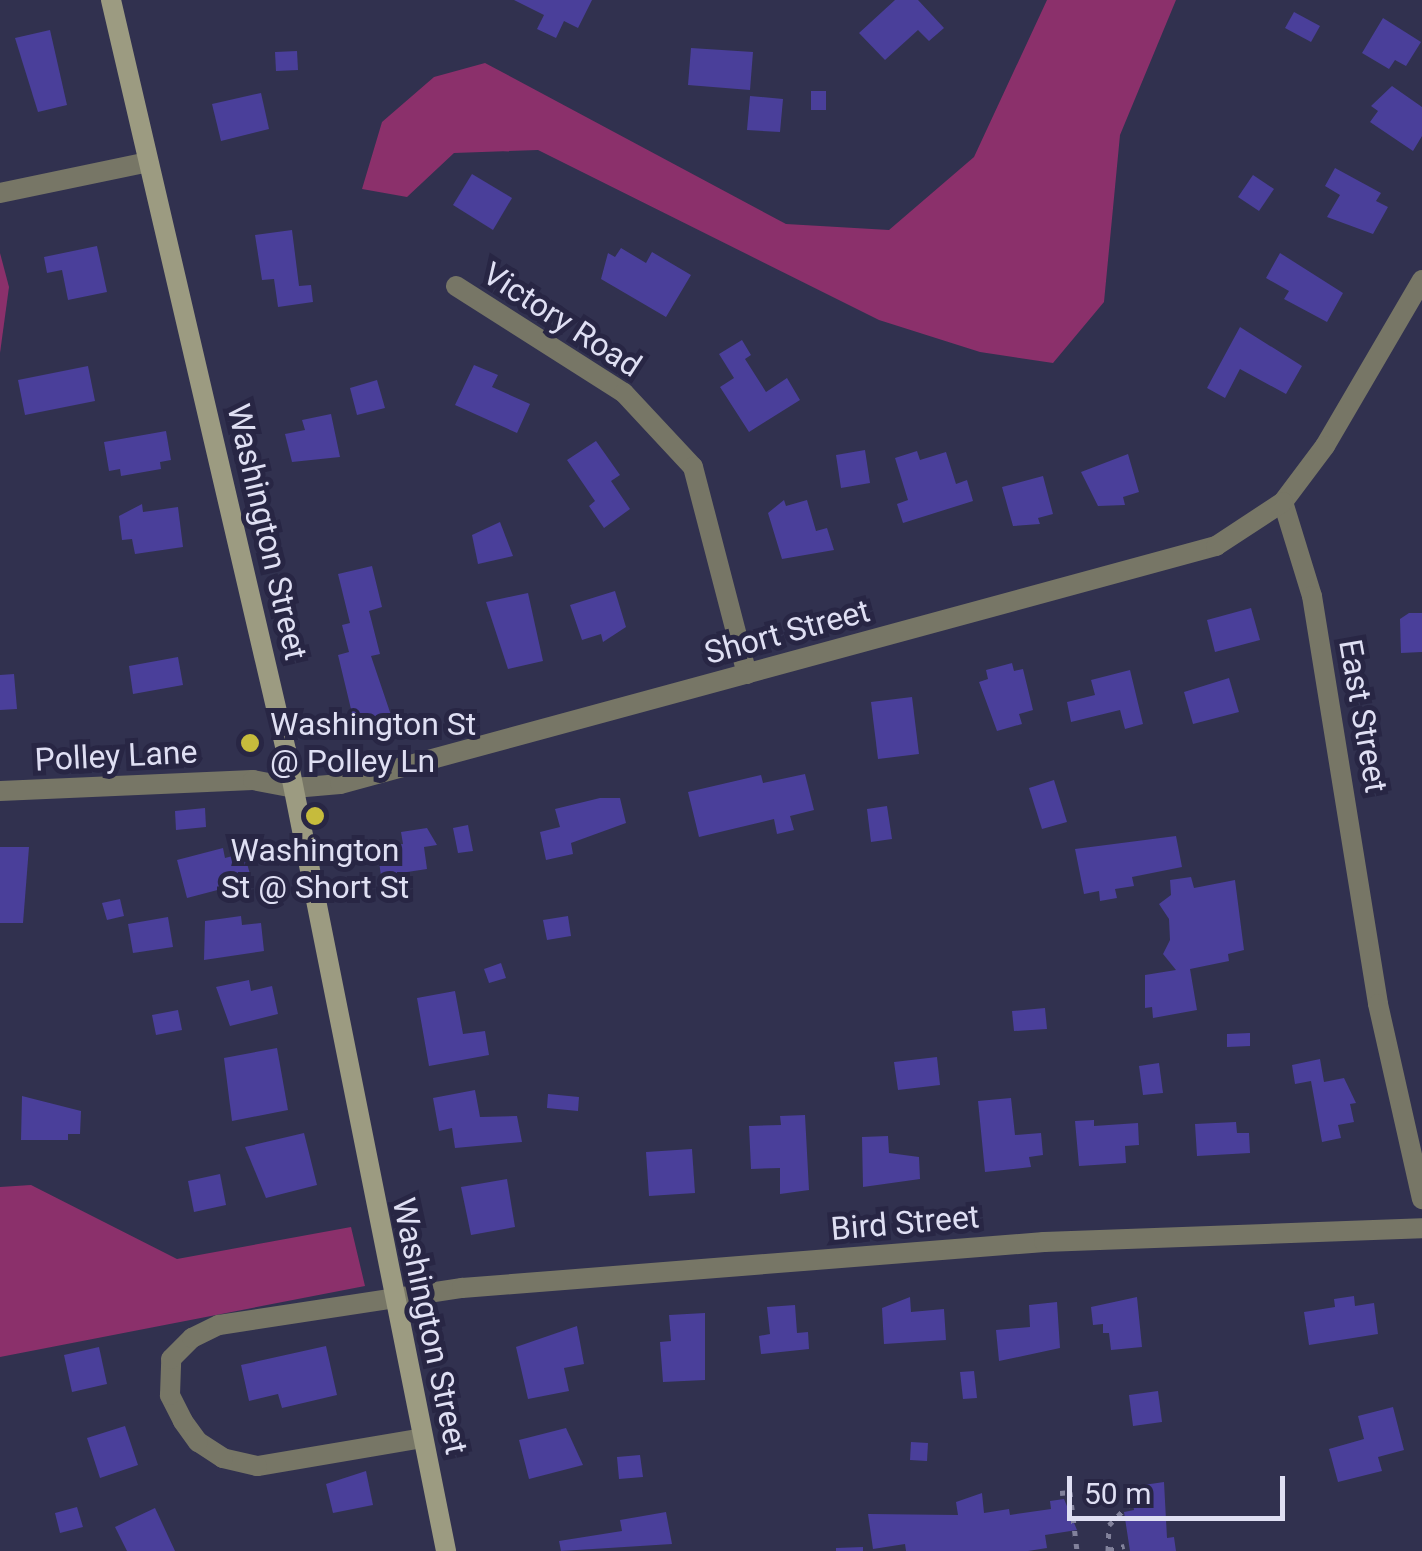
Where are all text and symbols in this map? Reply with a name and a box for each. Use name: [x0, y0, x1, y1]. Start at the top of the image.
street label: Victory Road: [476, 255, 648, 385]
street label: Washington Street: [219, 400, 315, 664]
street label: Short Street: [700, 592, 874, 672]
street label: East Street: [1331, 636, 1395, 796]
place label: Washington St @ Polley Ln: [270, 706, 476, 781]
marker: Washington St @ Polley Ln: [239, 732, 261, 754]
street label: Polley Lane: [34, 733, 198, 779]
marker: Washington St @ Short St: [304, 805, 326, 827]
place label: Washington St @ Short St: [221, 832, 409, 907]
street label: Washington Street: [384, 1194, 476, 1458]
street label: Bird Street: [829, 1197, 981, 1249]
scale bar: [1072, 1456, 1290, 1518]
text: 50 m: [1084, 1476, 1151, 1511]

